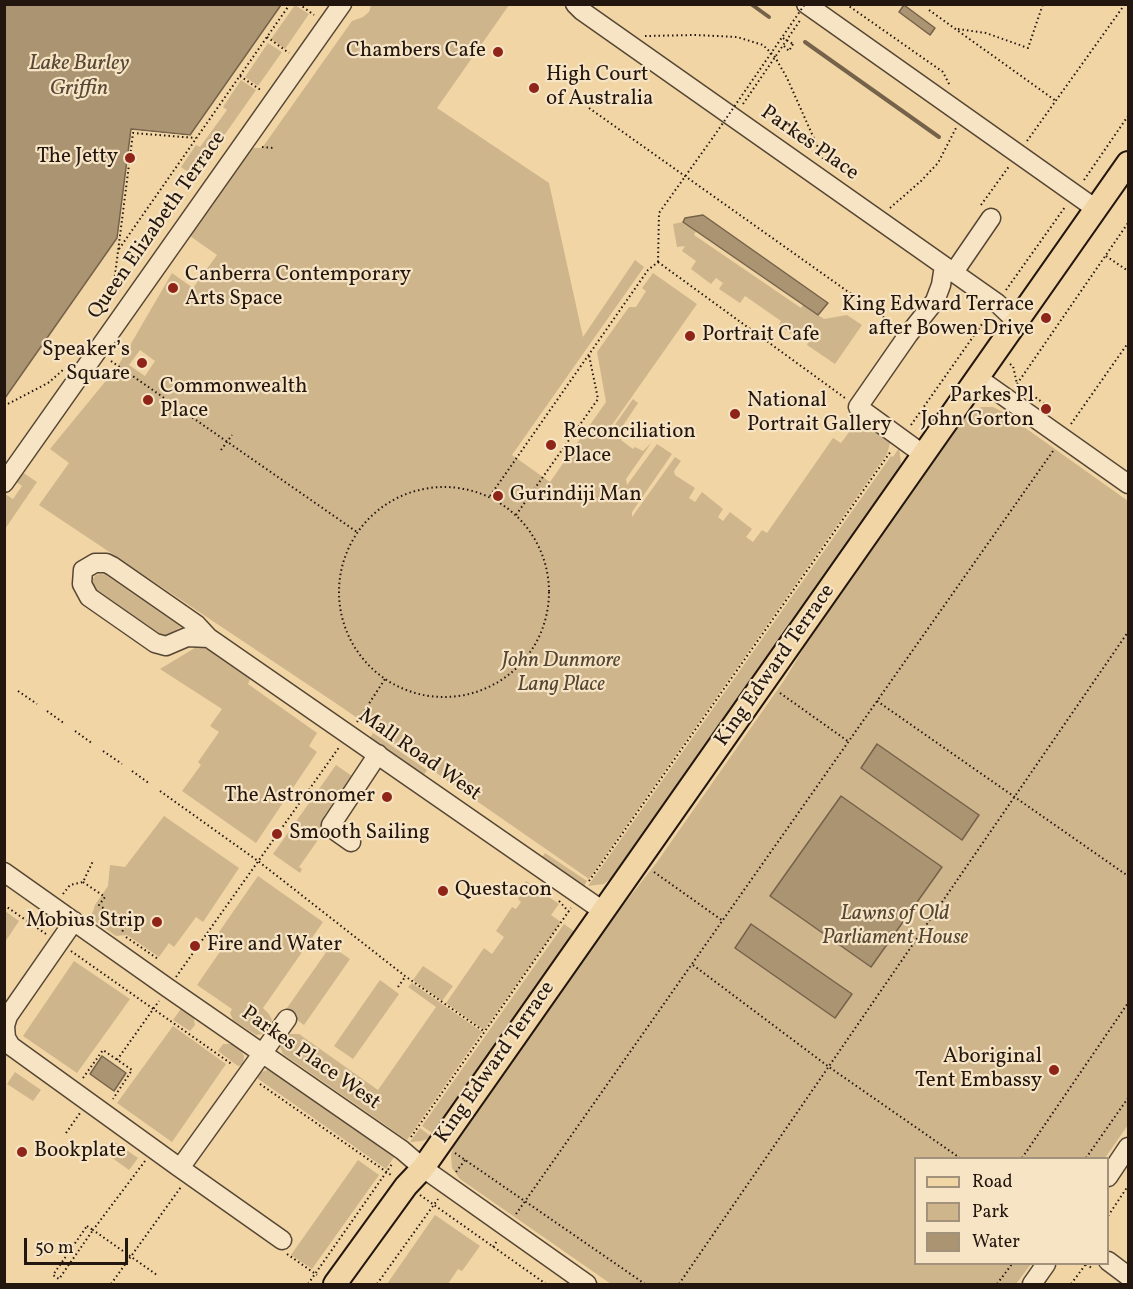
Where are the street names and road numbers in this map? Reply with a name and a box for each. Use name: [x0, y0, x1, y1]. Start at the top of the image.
street label: Parkes Place: [755, 101, 863, 187]
street label: Queen Elizabeth Terrace: [84, 127, 232, 325]
street label: King Edward Terrace: [711, 580, 841, 752]
street label: Mall Road West: [353, 704, 485, 808]
street label: King Edward Terrace: [431, 977, 561, 1149]
street label: Parkes Place West: [236, 1002, 384, 1116]

